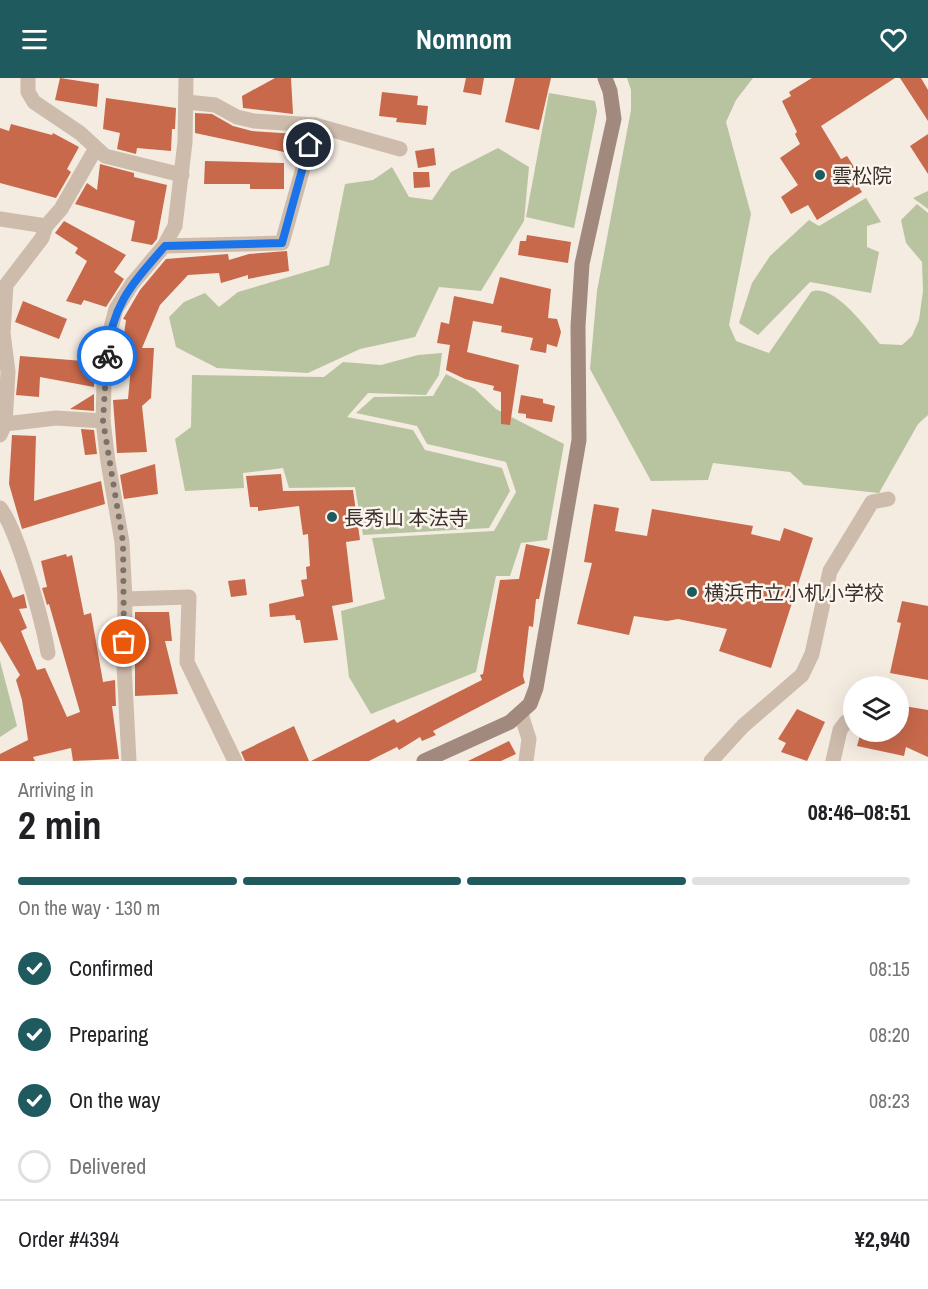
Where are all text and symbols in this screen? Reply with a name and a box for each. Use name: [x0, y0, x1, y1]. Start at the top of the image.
text: Nomnom: [416, 21, 512, 57]
icon: menu: [18, 23, 51, 56]
icon: heart: [877, 23, 910, 56]
pin: [283, 119, 334, 170]
icon: home: [292, 128, 325, 161]
place label: 雲松院: [832, 162, 892, 189]
marker: 雲松院: [813, 168, 827, 182]
courier: [77, 326, 137, 386]
icon: bike: [91, 340, 124, 373]
place label: 長秀山 本法寺: [344, 504, 469, 531]
marker: 長秀山 本法寺: [325, 510, 339, 524]
place label: 横浜市立小机小学校: [704, 579, 884, 606]
marker: 横浜市立小机小学校: [685, 585, 699, 599]
pin: [98, 616, 149, 667]
icon: bag: [107, 625, 140, 658]
map controls: [843, 676, 909, 742]
button: layers: [843, 676, 909, 742]
text: Arriving in: [18, 776, 94, 803]
text: 08:46–08:51: [808, 797, 910, 827]
text: 2 min: [18, 799, 102, 851]
text: On the way · 130 m: [18, 894, 160, 921]
icon: check: [18, 952, 51, 985]
text: Confirmed: [69, 953, 153, 983]
text: 08:15: [869, 955, 910, 982]
icon: check: [18, 1018, 51, 1051]
text: Preparing: [69, 1019, 148, 1049]
text: 08:20: [869, 1021, 910, 1048]
icon: check: [18, 1084, 51, 1117]
text: On the way: [69, 1085, 160, 1115]
text: 08:23: [869, 1087, 910, 1114]
text: Delivered: [69, 1151, 146, 1181]
text: Order #4394: [18, 1224, 119, 1254]
text: ¥2,940: [855, 1224, 910, 1254]

